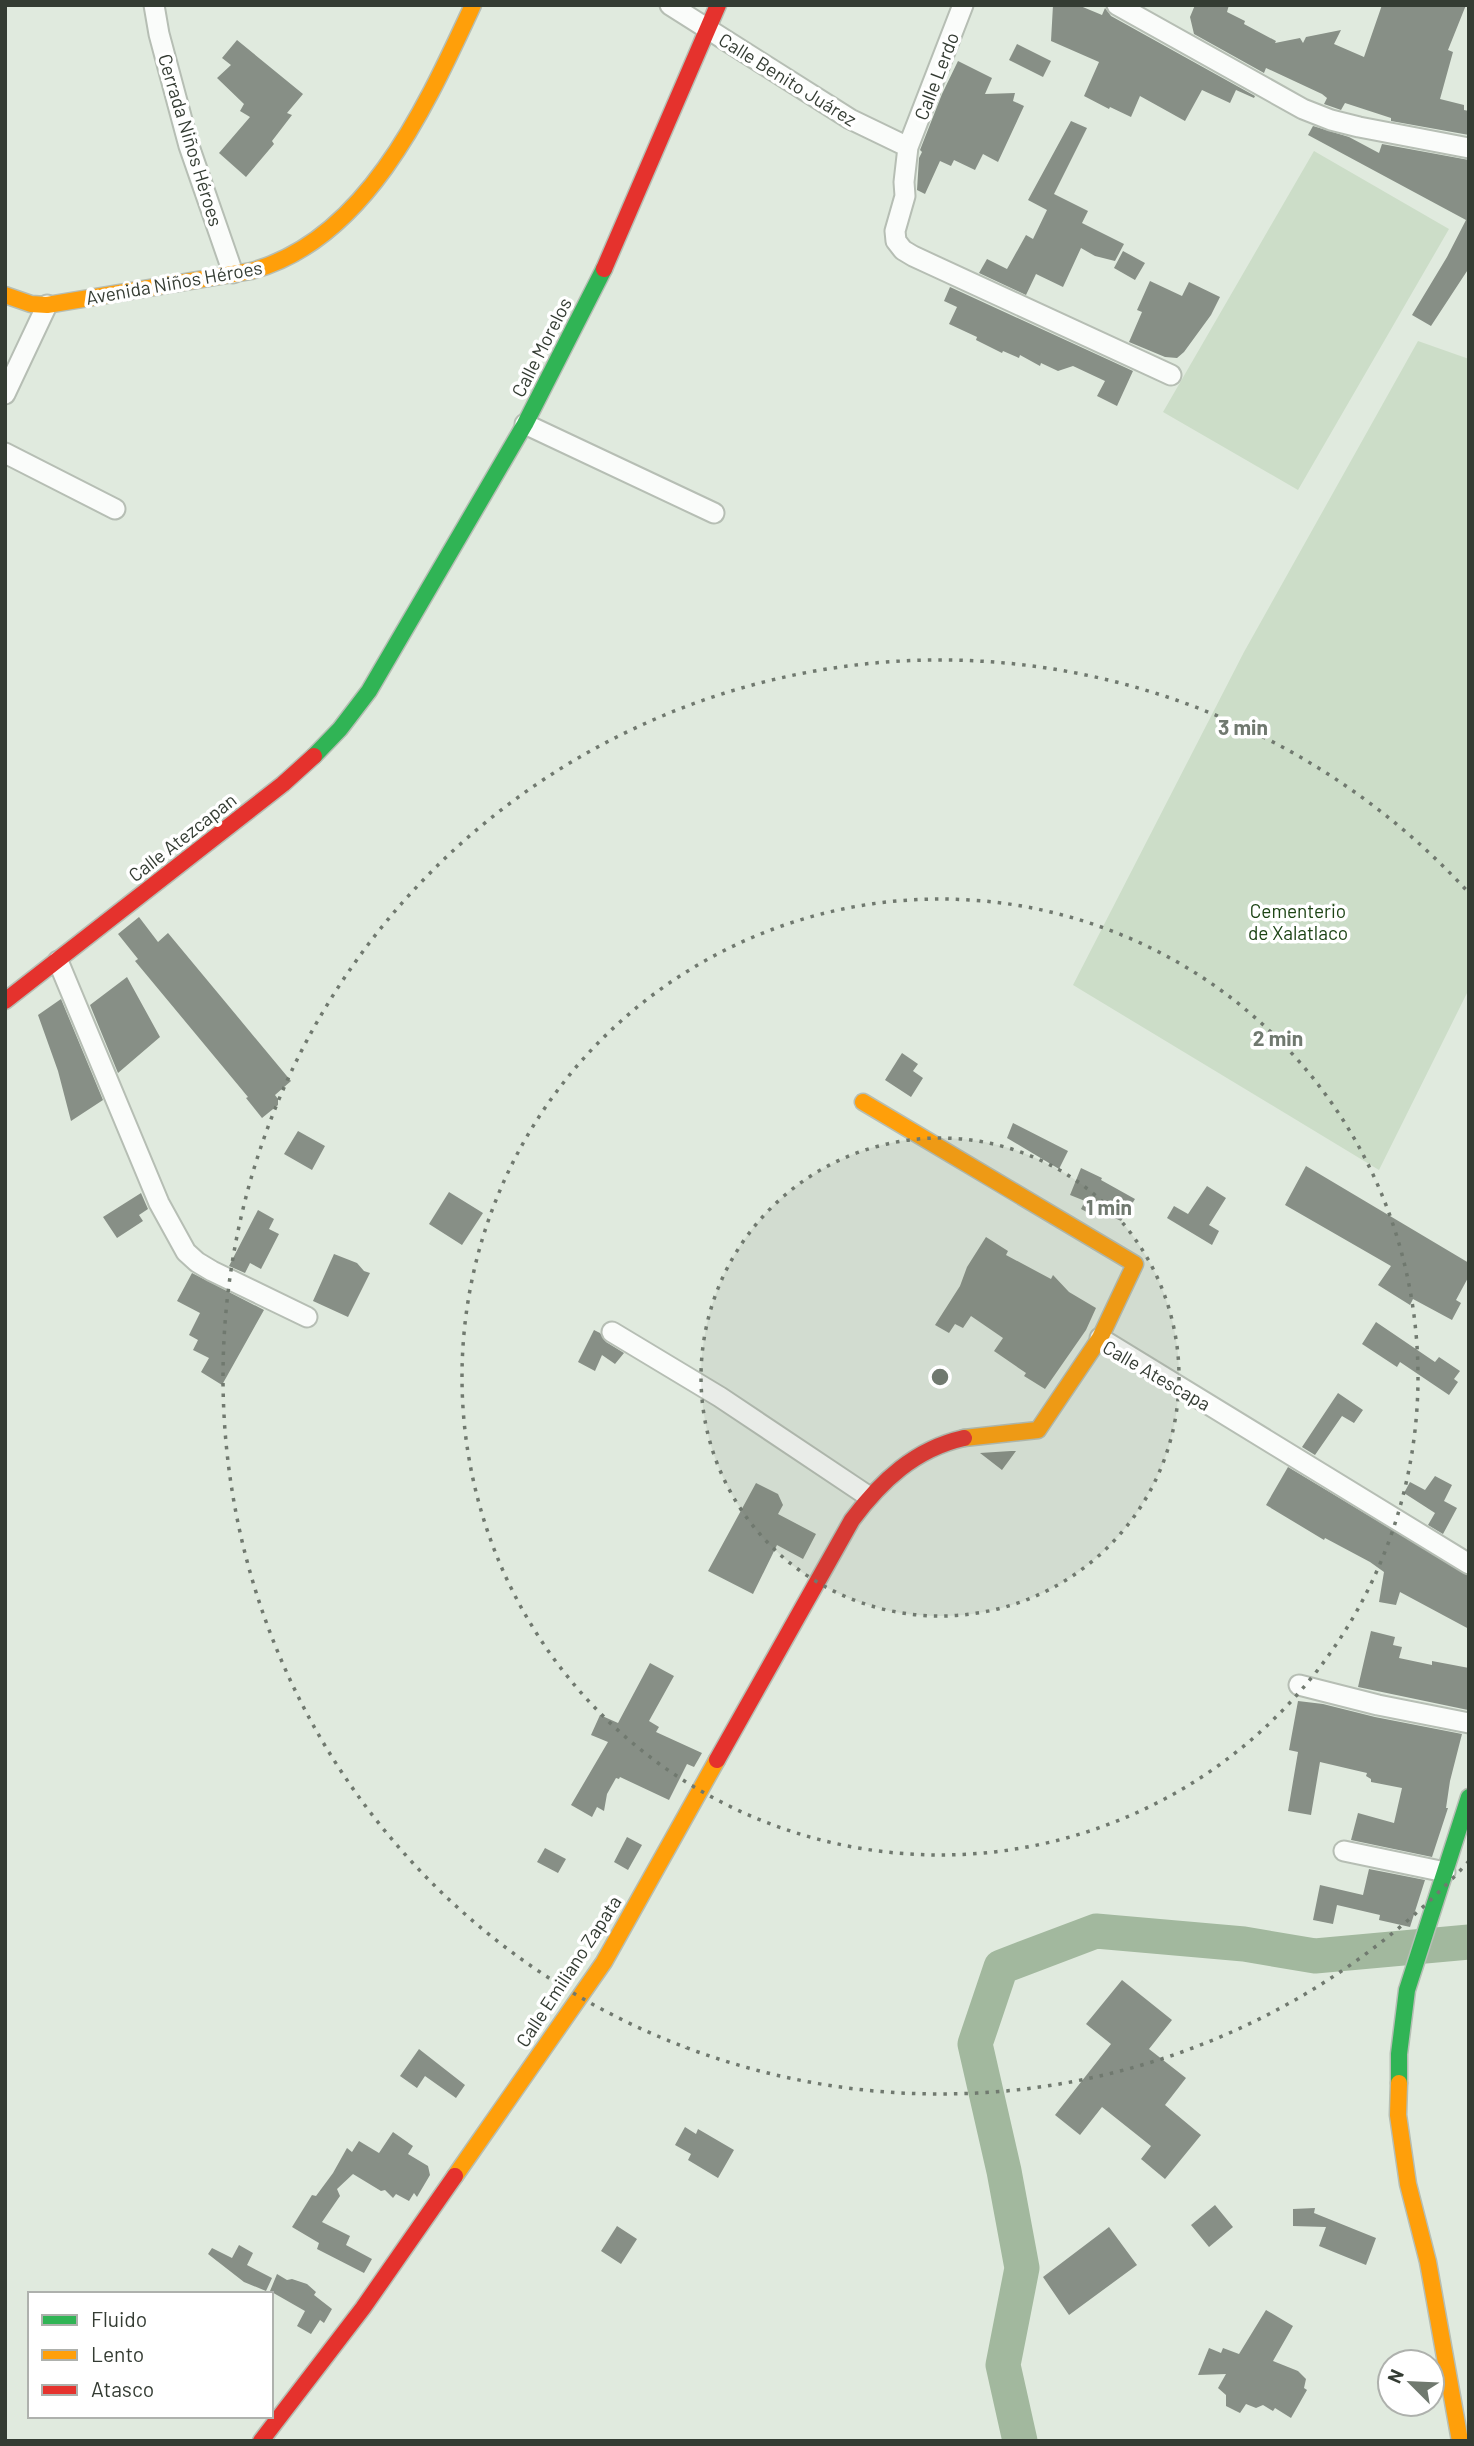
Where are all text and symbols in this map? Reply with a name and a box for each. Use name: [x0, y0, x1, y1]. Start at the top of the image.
street label: Calle Benito Juárez: [715, 27, 861, 131]
street label: Calle Lerdo: [909, 29, 963, 123]
street label: Cerrada Niños Héroes: [154, 51, 228, 229]
street label: Avenida Niños Héroes: [84, 255, 264, 309]
street label: Calle Morelos: [506, 293, 576, 401]
text: 3 min: [1218, 714, 1268, 739]
street label: Calle Atezcapan: [124, 788, 240, 886]
park label: Cementerio de Xalatlaco: [1248, 899, 1348, 944]
text: 2 min: [1253, 1025, 1303, 1050]
text: 1 min: [1086, 1194, 1132, 1219]
street label: Calle Atescapa: [1099, 1335, 1215, 1415]
centre of rings: [928, 1365, 952, 1389]
street label: Calle Emiliano Zapata: [510, 1891, 626, 2051]
legend: [28, 2292, 273, 2418]
text: Fluido: [91, 2306, 147, 2331]
text: Lento: [91, 2341, 144, 2366]
north arrow: [1376, 2348, 1446, 2418]
text: N: [1382, 2365, 1408, 2386]
text: Atasco: [91, 2376, 154, 2401]

